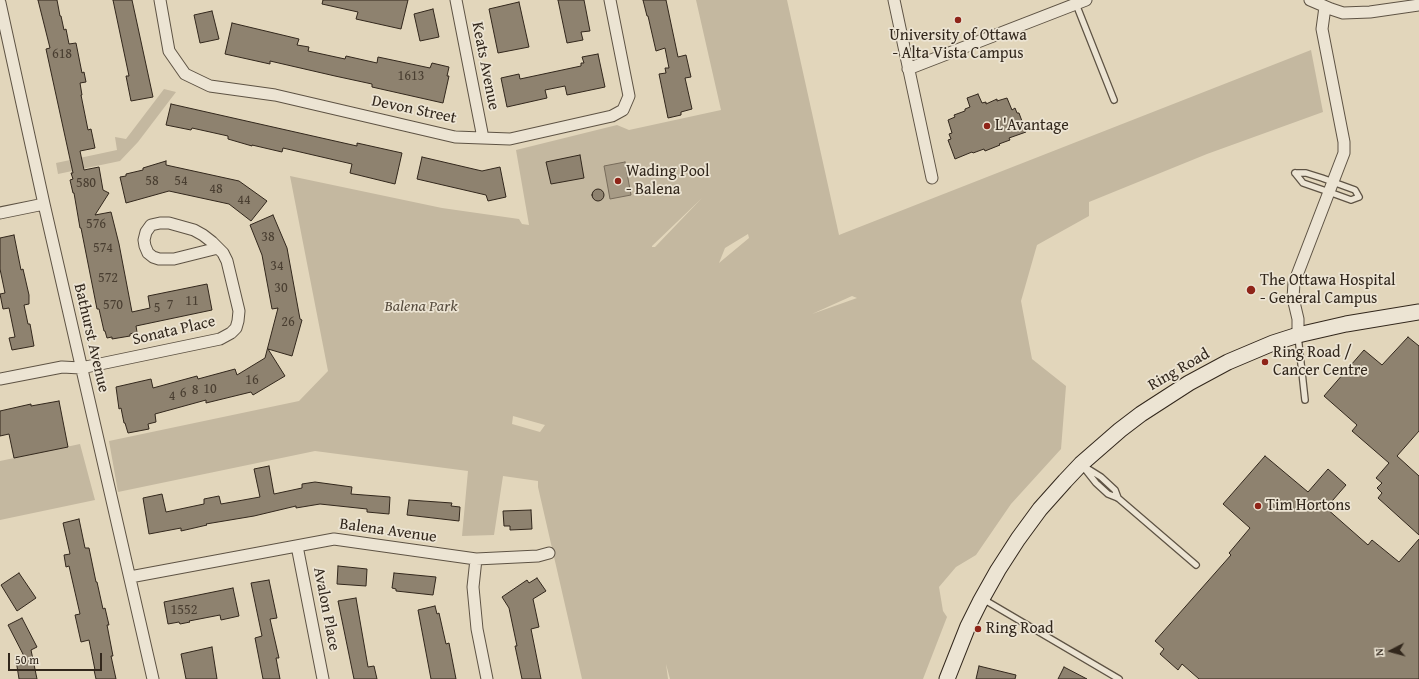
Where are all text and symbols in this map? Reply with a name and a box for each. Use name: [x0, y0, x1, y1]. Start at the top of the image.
marker: University of Ottawa - Alta Vista Campus: [953, 15, 963, 25]
street label: Keats Avenue: [467, 20, 503, 112]
place label: University of Ottawa - Alta Vista Campus: [889, 26, 1027, 64]
house number: 618: [52, 46, 72, 62]
house number: 1613: [398, 68, 424, 84]
street label: Devon Street: [370, 92, 458, 128]
place label: L'Avantage: [995, 116, 1069, 136]
marker: L'Avantage: [982, 121, 992, 131]
place label: Wading Pool - Balena: [626, 162, 709, 200]
house number: 58: [145, 173, 159, 189]
house number: 54: [174, 173, 188, 189]
house number: 580: [76, 175, 96, 191]
marker: Wading Pool - Balena: [613, 176, 623, 186]
house number: 48: [209, 181, 223, 197]
house number: 44: [237, 192, 251, 208]
house number: 576: [86, 216, 106, 232]
house number: 38: [261, 229, 275, 245]
house number: 574: [93, 240, 113, 256]
house number: 34: [270, 258, 284, 274]
house number: 572: [98, 270, 118, 286]
place label: The Ottawa Hospital - General Campus: [1260, 271, 1395, 309]
house number: 30: [274, 280, 288, 296]
street label: Bathurst Avenue: [69, 282, 113, 394]
marker: The Ottawa Hospital - General Campus: [1245, 284, 1257, 296]
house number: 11: [185, 293, 199, 309]
house number: 570: [103, 297, 123, 313]
house number: 7: [167, 297, 173, 313]
park label: Balena Park: [385, 297, 457, 317]
house number: 5: [154, 300, 160, 316]
street label: Sonata Place: [131, 312, 217, 350]
house number: 26: [281, 314, 295, 330]
place label: Ring Road / Cancer Centre: [1273, 343, 1368, 381]
street label: Ring Road: [1145, 345, 1213, 395]
marker: Ring Road / Cancer Centre: [1260, 357, 1270, 367]
house number: 16: [245, 372, 259, 388]
house number: 10: [203, 381, 217, 397]
house number: 8: [192, 382, 198, 398]
house number: 6: [180, 385, 186, 401]
house number: 4: [169, 388, 175, 404]
place label: Tim Hortons: [1266, 496, 1351, 516]
marker: Tim Hortons: [1253, 501, 1263, 511]
street label: Balena Avenue: [338, 515, 438, 547]
street label: Avalon Place: [309, 566, 343, 652]
house number: 1552: [171, 602, 197, 618]
place label: Ring Road: [986, 619, 1054, 639]
marker: Ring Road: [973, 624, 983, 634]
north arrow: [1371, 631, 1411, 671]
scale bar: [10, 645, 104, 671]
text: N: [1371, 648, 1387, 657]
text: 50 m: [15, 651, 39, 668]

